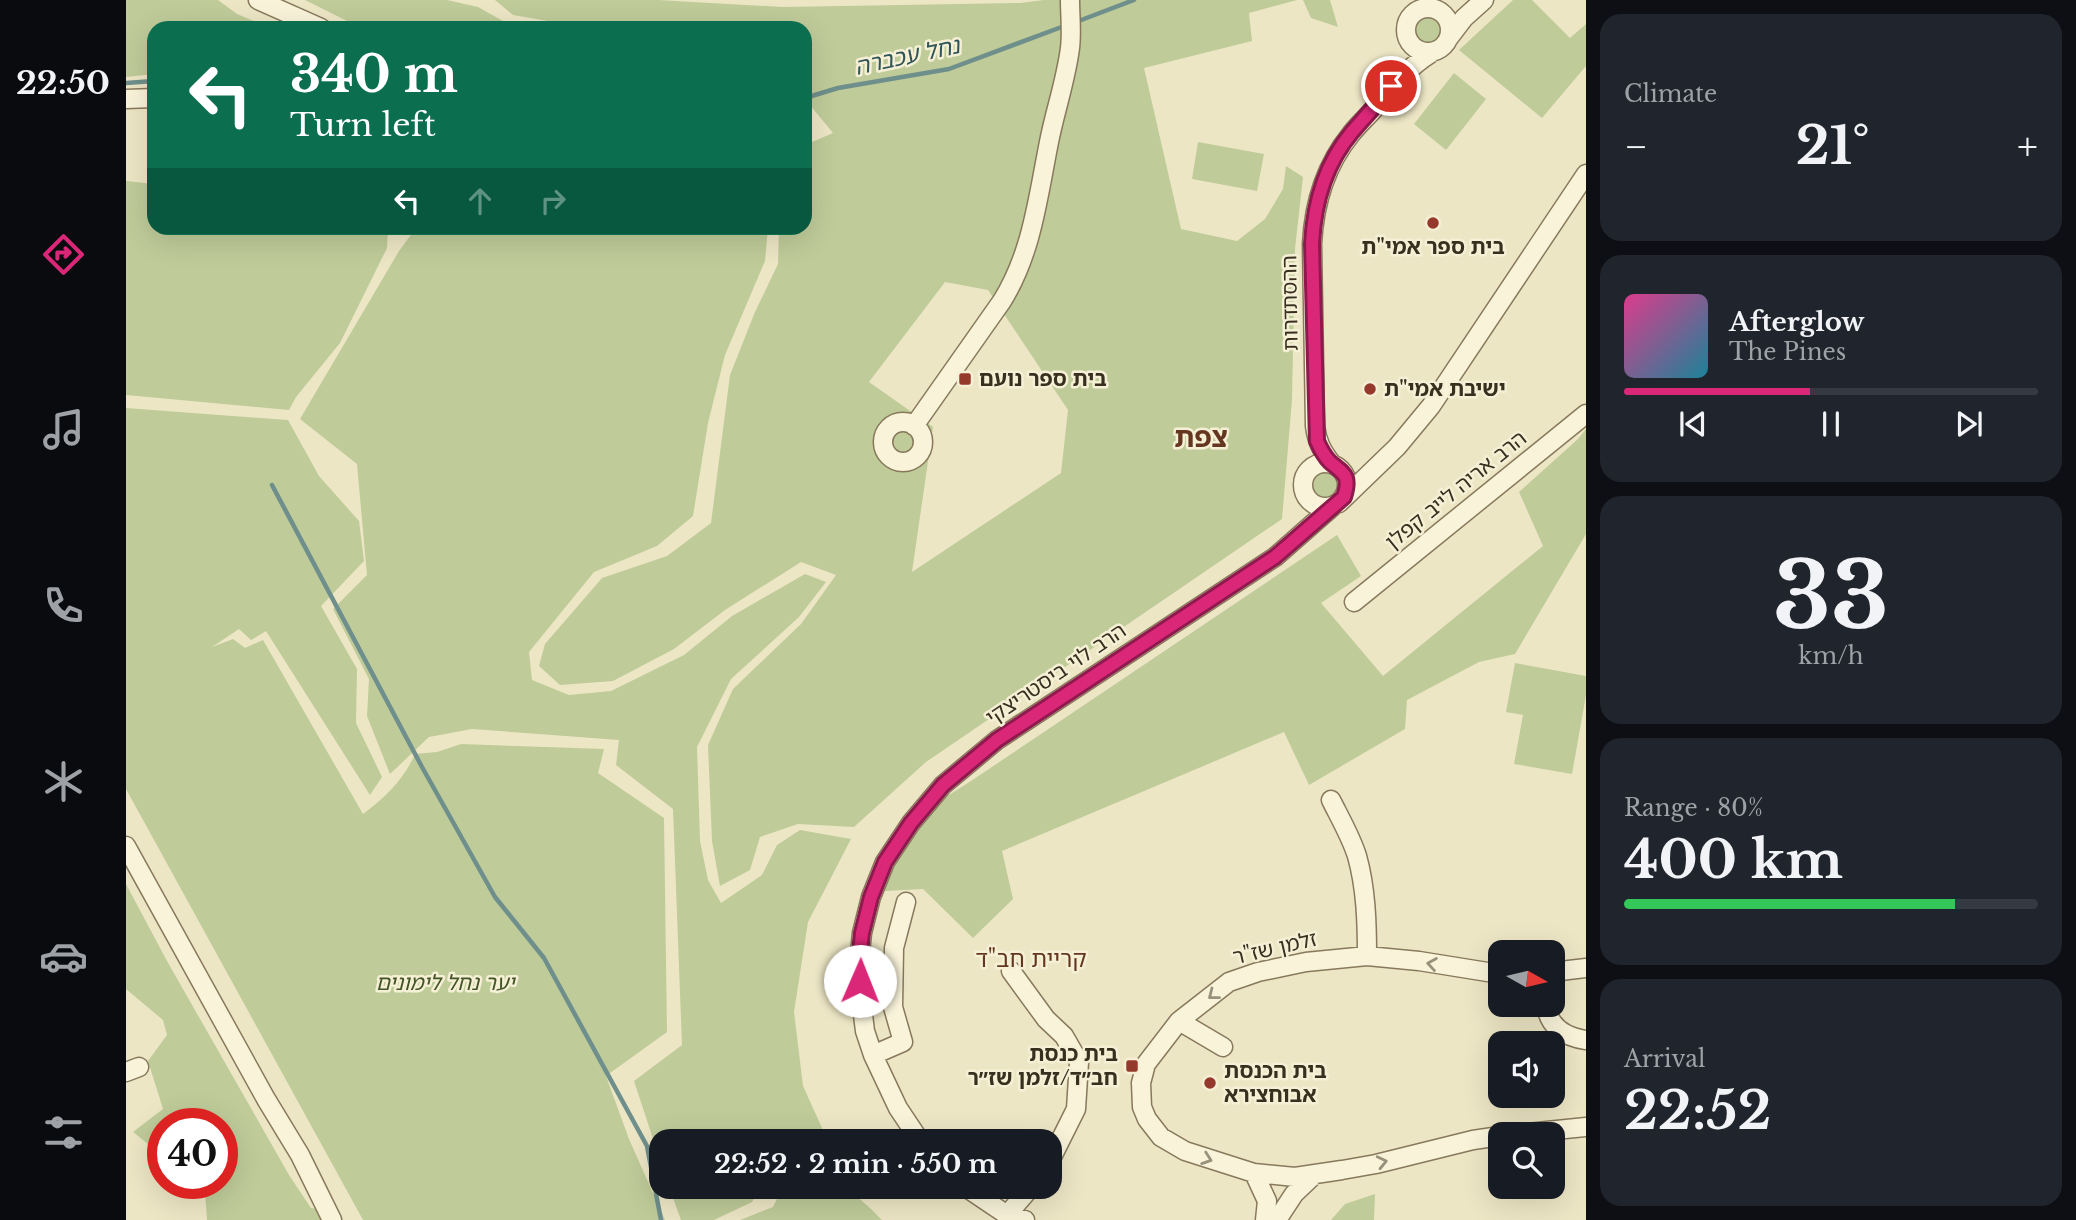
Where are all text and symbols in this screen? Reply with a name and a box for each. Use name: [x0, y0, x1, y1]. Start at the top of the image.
water label: נחל עכברה: [852, 31, 964, 81]
text: 340 m: [290, 44, 458, 105]
icon: left: [175, 49, 266, 140]
pin: [1361, 56, 1421, 116]
text: 22:50: [16, 63, 110, 103]
icon: arrive: [1372, 67, 1410, 105]
text: Climate: [1624, 80, 1717, 108]
text: Turn left: [290, 105, 436, 145]
text: 21°: [1796, 114, 1870, 178]
text: −: [1624, 123, 1648, 170]
text: +: [2017, 123, 2038, 170]
icon: left: [388, 182, 426, 220]
icon: ahead: [461, 182, 499, 220]
icon: right: [534, 182, 572, 220]
marker: בית ספר אמי"ת: [1425, 215, 1441, 231]
icon: directions: [39, 230, 88, 279]
place label: בית ספר אמי"ת: [1361, 234, 1505, 260]
street label: ההסתדרות: [1276, 255, 1304, 351]
text: Afterglow: [1729, 306, 1865, 338]
text: The Pines: [1729, 338, 1846, 366]
place label: בית ספר נועם: [979, 366, 1107, 392]
marker: בית ספר נועם: [957, 371, 973, 387]
place label: ישיבת אמי"ת: [1384, 376, 1506, 402]
marker: ישיבת אמי"ת: [1362, 381, 1378, 397]
icon: music: [39, 405, 88, 454]
icon: previous: [1674, 405, 1712, 443]
icon: pause: [1812, 405, 1850, 443]
icon: next: [1950, 405, 1988, 443]
district label: צפת: [1174, 420, 1228, 455]
street label: הרב אריה לייב קפלן: [1380, 425, 1532, 555]
text: 33: [1773, 540, 1889, 653]
icon: phone: [39, 581, 88, 630]
street label: הרב לוי ביסטריצקי: [981, 617, 1131, 731]
text: km/h: [1798, 642, 1864, 670]
icon: climate: [39, 757, 88, 806]
text: Range · 80%: [1624, 794, 1763, 822]
text: 400 km: [1624, 828, 1843, 892]
street label: זלמן שז"ר: [1230, 926, 1320, 970]
icon: car: [39, 932, 88, 981]
north arrow: [1488, 940, 1564, 1017]
map controls: [1488, 940, 1565, 1199]
position arrow: [823, 944, 897, 1018]
district label: קריית חב"ד: [975, 945, 1087, 973]
one-way arrow: [1426, 956, 1438, 971]
park label: יער נחל לימונים: [376, 970, 516, 996]
one-way arrow: [1208, 986, 1220, 999]
button: sound: [1488, 1031, 1565, 1108]
place label: בית כנסת חב״ד/זלמן שז״ר: [967, 1041, 1118, 1091]
text: Arrival: [1624, 1045, 1705, 1073]
marker: בית כנסת חב״ד/זלמן שז״ר: [1124, 1058, 1140, 1074]
place label: בית הכנסת אבוחצירא: [1224, 1058, 1327, 1108]
marker: בית הכנסת אבוחצירא: [1202, 1075, 1218, 1091]
text: 22:52: [1624, 1079, 1771, 1143]
icon: filters: [39, 1108, 88, 1157]
speed limit sign: 40: [147, 1108, 238, 1199]
button: search: [1488, 1122, 1565, 1199]
text: 22:52 · 2 min · 550 m: [714, 1148, 997, 1180]
one-way arrow: [1201, 1151, 1213, 1165]
one-way arrow: [1376, 1156, 1388, 1171]

